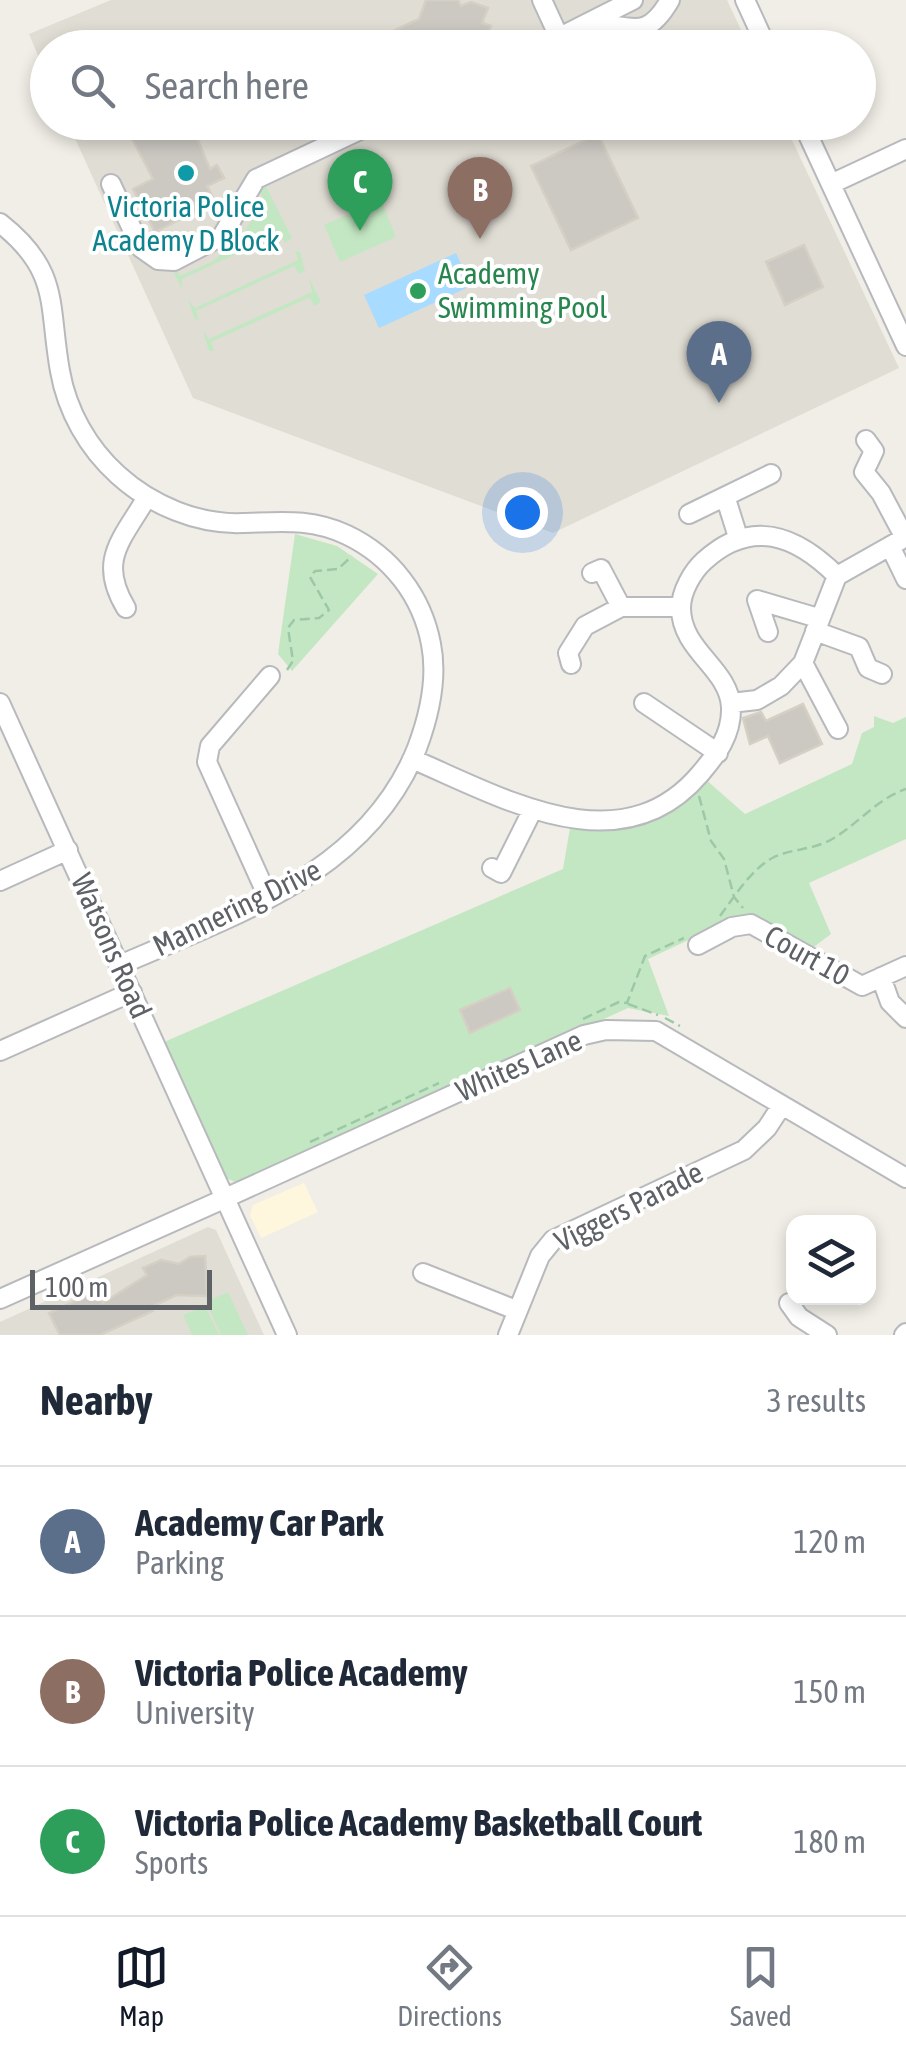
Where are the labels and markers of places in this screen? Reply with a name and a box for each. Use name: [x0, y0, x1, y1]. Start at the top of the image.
pin: C: [328, 148, 392, 231]
pin: B: [448, 156, 512, 239]
marker: Victoria Police Academy D Block: [175, 162, 197, 184]
place label: Victoria Police Academy D Block: [93, 189, 279, 257]
place label: Academy Swimming Pool: [438, 256, 607, 324]
marker: Academy Swimming Pool: [407, 280, 429, 302]
pin: A: [686, 320, 752, 403]

